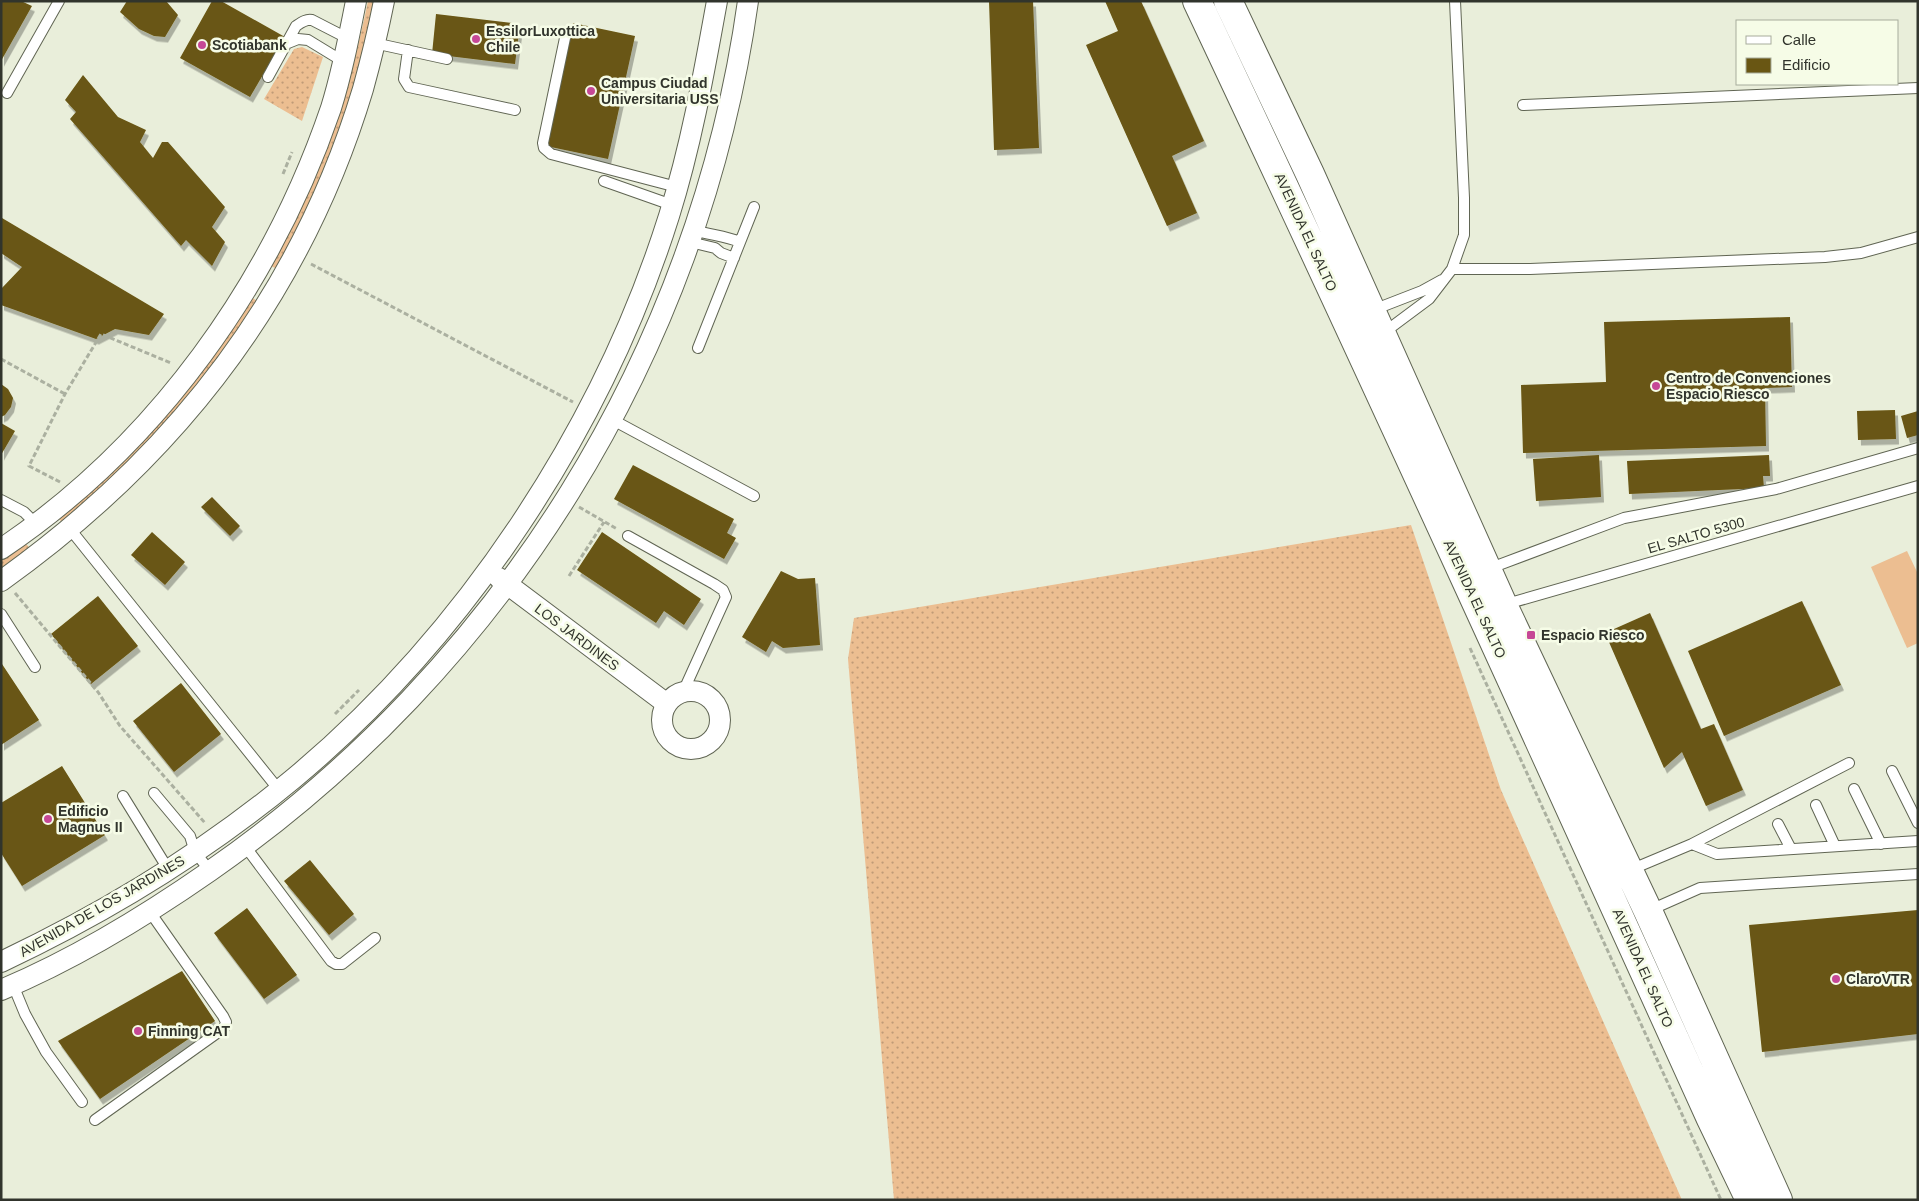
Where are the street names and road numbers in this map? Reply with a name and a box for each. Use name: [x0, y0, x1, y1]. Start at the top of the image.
street label: AVENIDA EL SALTO: [1272, 170, 1340, 294]
street label: EL SALTO 5300: [1646, 513, 1747, 556]
street label: AVENIDA EL SALTO: [1441, 537, 1509, 661]
street label: LOS JARDINES: [532, 600, 622, 674]
street label: AVENIDA DE LOS JARDINES: [17, 852, 187, 960]
street label: AVENIDA EL SALTO: [1610, 906, 1677, 1030]

